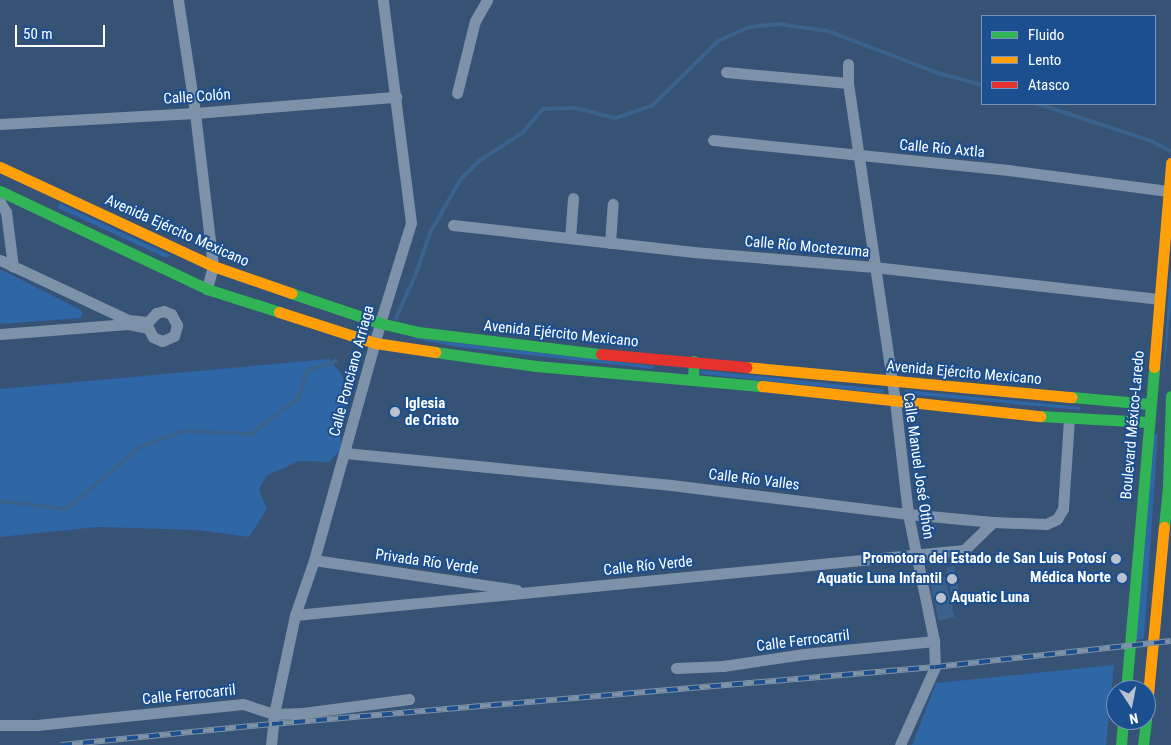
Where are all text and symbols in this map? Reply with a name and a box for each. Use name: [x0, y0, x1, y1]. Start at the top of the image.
scale bar: [18, 15, 108, 47]
legend: [981, 15, 1156, 105]
text: 50 m: [23, 25, 53, 43]
text: Fluido: [1028, 26, 1064, 44]
text: Lento: [1028, 51, 1061, 69]
text: Atasco: [1028, 76, 1069, 94]
street label: Calle Colón: [163, 86, 231, 108]
street label: Calle Río Axtla: [898, 136, 986, 162]
street label: Avenida Ejército Mexicano: [102, 191, 252, 271]
street label: Calle Río Moctezuma: [744, 233, 870, 261]
street label: Calle Ponciano Arriaga: [326, 304, 378, 438]
street label: Avenida Ejército Mexicano: [483, 317, 639, 351]
street label: Boulevard México-Laredo: [1118, 350, 1148, 500]
street label: Avenida Ejército Mexicano: [886, 357, 1042, 389]
street label: Calle Manuel José Othón: [899, 392, 937, 540]
place label: Iglesia de Cristo: [405, 394, 459, 429]
marker: Iglesia de Cristo: [389, 406, 401, 418]
street label: Calle Río Valles: [707, 465, 801, 495]
street label: Privada Río Verde: [374, 546, 480, 578]
place label: Promotora del Estado de San Luis Potosí: [863, 550, 1106, 568]
street label: Calle Río Verde: [603, 552, 693, 580]
marker: Promotora del Estado de San Luis Potosí: [1110, 553, 1122, 565]
place label: Médica Norte: [1030, 569, 1111, 587]
place label: Aquatic Luna Infantil: [817, 570, 942, 588]
marker: Médica Norte: [1115, 571, 1129, 585]
marker: Aquatic Luna Infantil: [946, 573, 958, 585]
place label: Aquatic Luna: [951, 589, 1029, 607]
marker: Aquatic Luna: [935, 592, 947, 604]
street label: Calle Ferrocarril: [755, 626, 851, 656]
north arrow: [1106, 680, 1156, 730]
street label: Calle Ferrocarril: [141, 681, 237, 709]
text: N: [1128, 710, 1139, 727]

